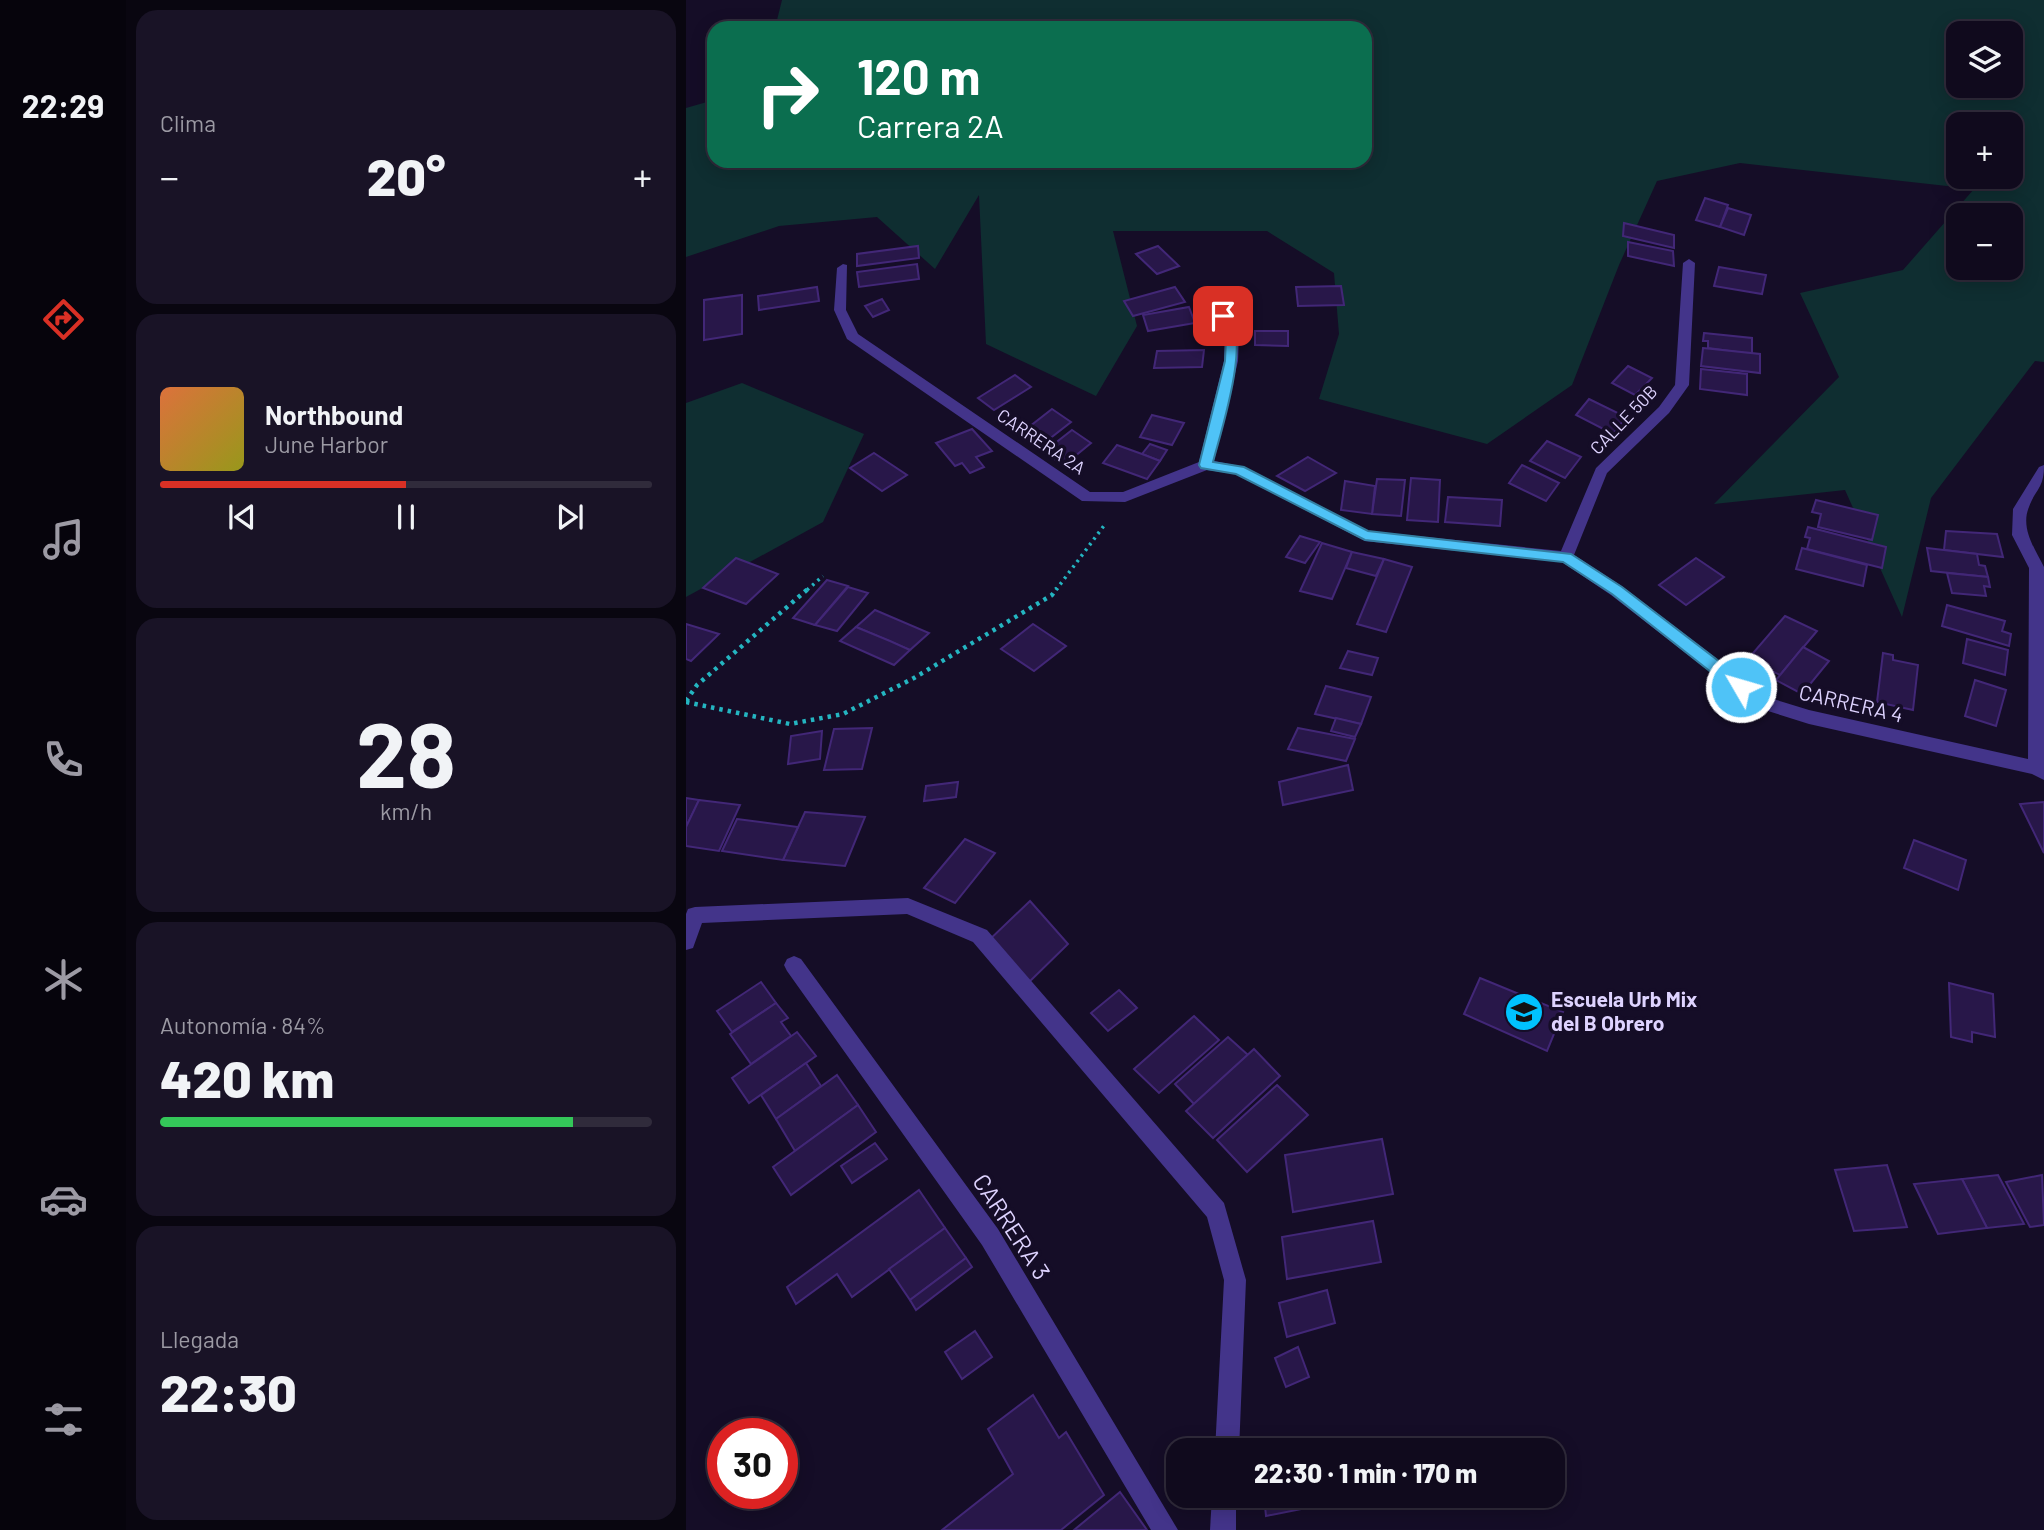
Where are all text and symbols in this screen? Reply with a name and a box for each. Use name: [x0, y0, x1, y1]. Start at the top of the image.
map controls: [1946, 21, 2023, 280]
button: layers: [1946, 21, 2023, 98]
text: 120 m: [857, 46, 980, 105]
icon: right: [742, 49, 833, 140]
text: 22:29: [22, 86, 104, 124]
text: Carrera 2A: [857, 106, 1004, 144]
text: Clima: [160, 109, 216, 137]
button: +: [1946, 112, 2023, 189]
text: 20°: [367, 144, 445, 206]
text: −: [160, 153, 179, 199]
text: +: [633, 153, 652, 199]
button: −: [1946, 203, 2023, 280]
pin: [1193, 286, 1253, 346]
icon: directions: [39, 295, 88, 344]
icon: arrive: [1204, 297, 1242, 335]
street label: CALLE 50B: [1585, 380, 1662, 458]
text: Northbound: [265, 399, 403, 430]
street label: CARRERA 2A: [993, 404, 1090, 479]
text: June Harbor: [265, 430, 388, 458]
icon: previous: [223, 498, 261, 536]
icon: pause: [387, 498, 425, 536]
icon: next: [551, 498, 589, 536]
icon: music: [39, 515, 88, 564]
position arrow: [1704, 650, 1778, 724]
street label: CARRERA 4: [1797, 678, 1906, 727]
text: 28: [356, 697, 456, 806]
icon: phone: [39, 735, 88, 784]
text: km/h: [380, 797, 432, 825]
icon: climate: [39, 955, 88, 1004]
place label: Escuela Urb Mix del B Obrero: [1551, 986, 1697, 1035]
school or university icon: Escuela Urb Mix del B Obrero: [1503, 991, 1545, 1033]
text: Autonomía · 84%: [160, 1011, 325, 1039]
text: 420 km: [160, 1046, 334, 1108]
street label: CARRERA 3: [967, 1168, 1057, 1285]
icon: car: [39, 1175, 88, 1224]
text: Llegada: [160, 1325, 239, 1353]
text: 22:30: [160, 1360, 297, 1422]
icon: filters: [39, 1395, 88, 1444]
speed limit sign: 30: [707, 1418, 798, 1509]
text: 22:30 · 1 min · 170 m: [1254, 1457, 1477, 1488]

